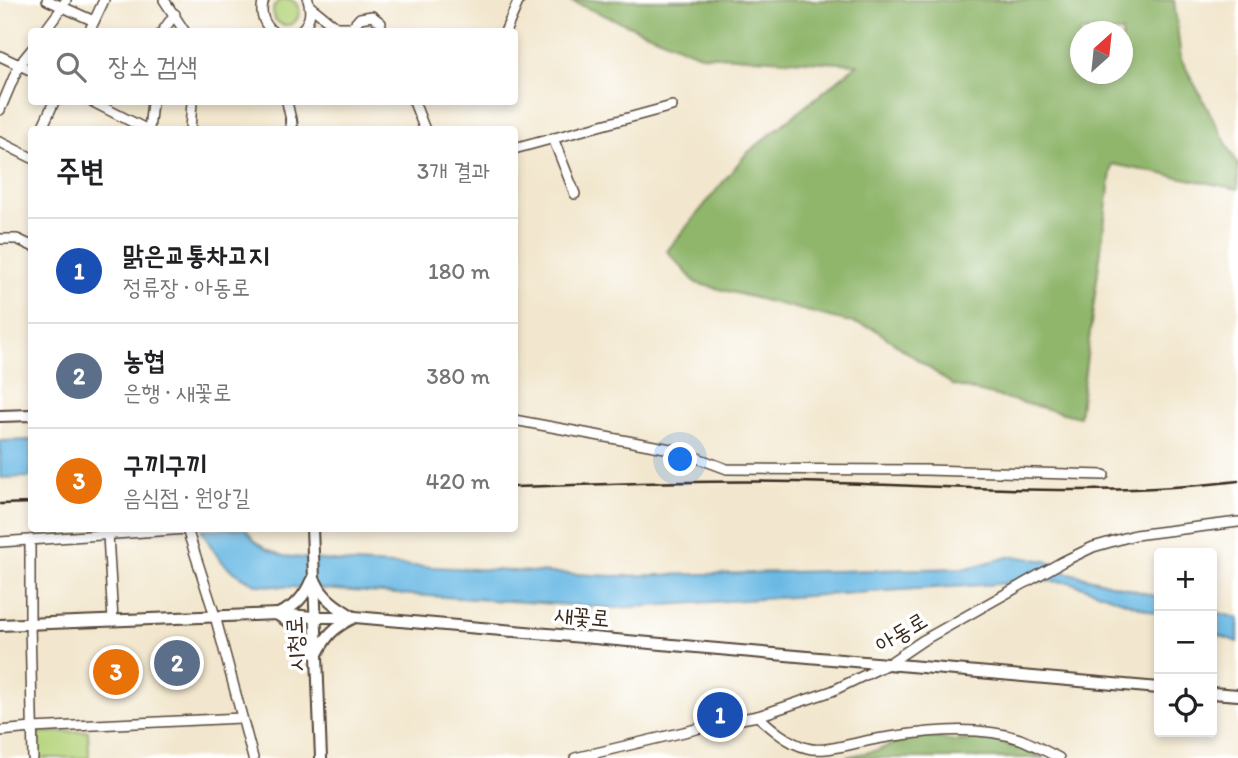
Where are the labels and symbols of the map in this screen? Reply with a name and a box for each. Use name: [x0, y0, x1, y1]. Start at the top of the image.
north arrow: [1070, 21, 1133, 84]
your location: [663, 442, 697, 476]
street label: 새꽃로: [553, 600, 611, 632]
street label: 아동로: [870, 606, 932, 658]
street label: 시청로: [280, 616, 310, 672]
pin: 2: [154, 637, 200, 689]
pin: 3: [93, 646, 139, 698]
pin: 1: [697, 689, 743, 741]

